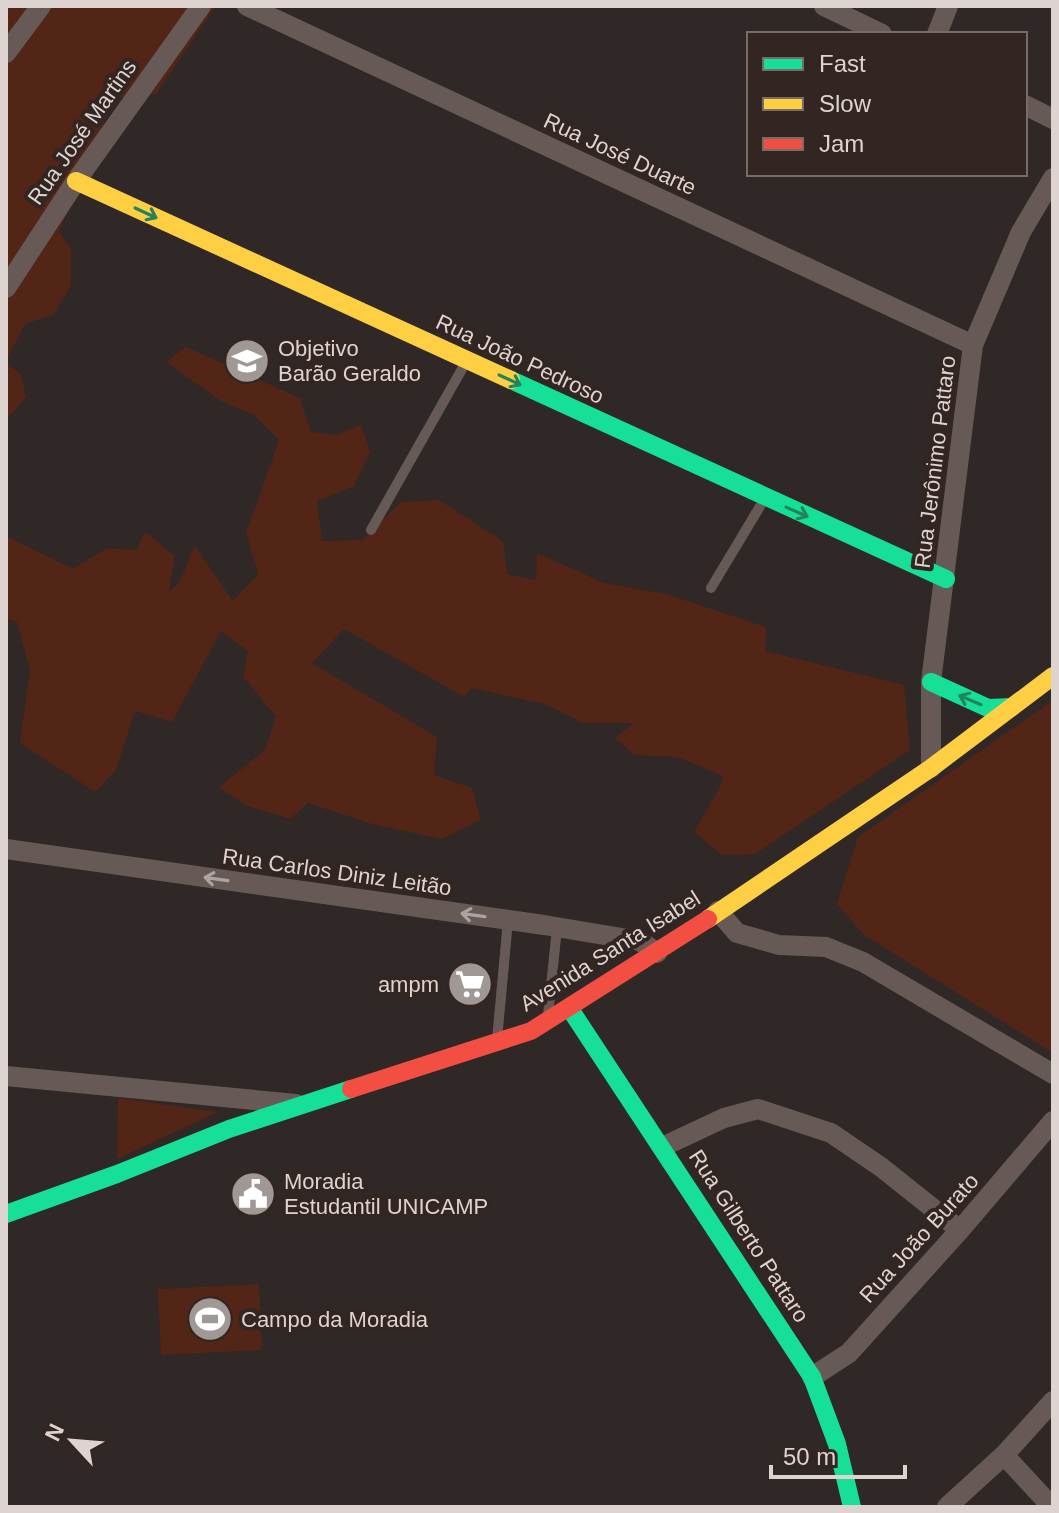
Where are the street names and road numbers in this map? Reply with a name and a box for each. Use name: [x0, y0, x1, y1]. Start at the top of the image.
street label: Rua José Martins: [23, 55, 141, 209]
street label: Rua José Duarte: [540, 108, 700, 200]
street label: Rua João Pedroso: [432, 309, 608, 409]
street label: Rua Jerônimo Pattaro: [910, 354, 960, 570]
street label: Rua Carlos Diniz Leitão: [221, 844, 453, 900]
street label: Avenida Santa Isabel: [515, 885, 705, 1017]
street label: Rua Gilberto Pattaro: [684, 1145, 814, 1327]
street label: Rua João Burato: [854, 1168, 984, 1308]

